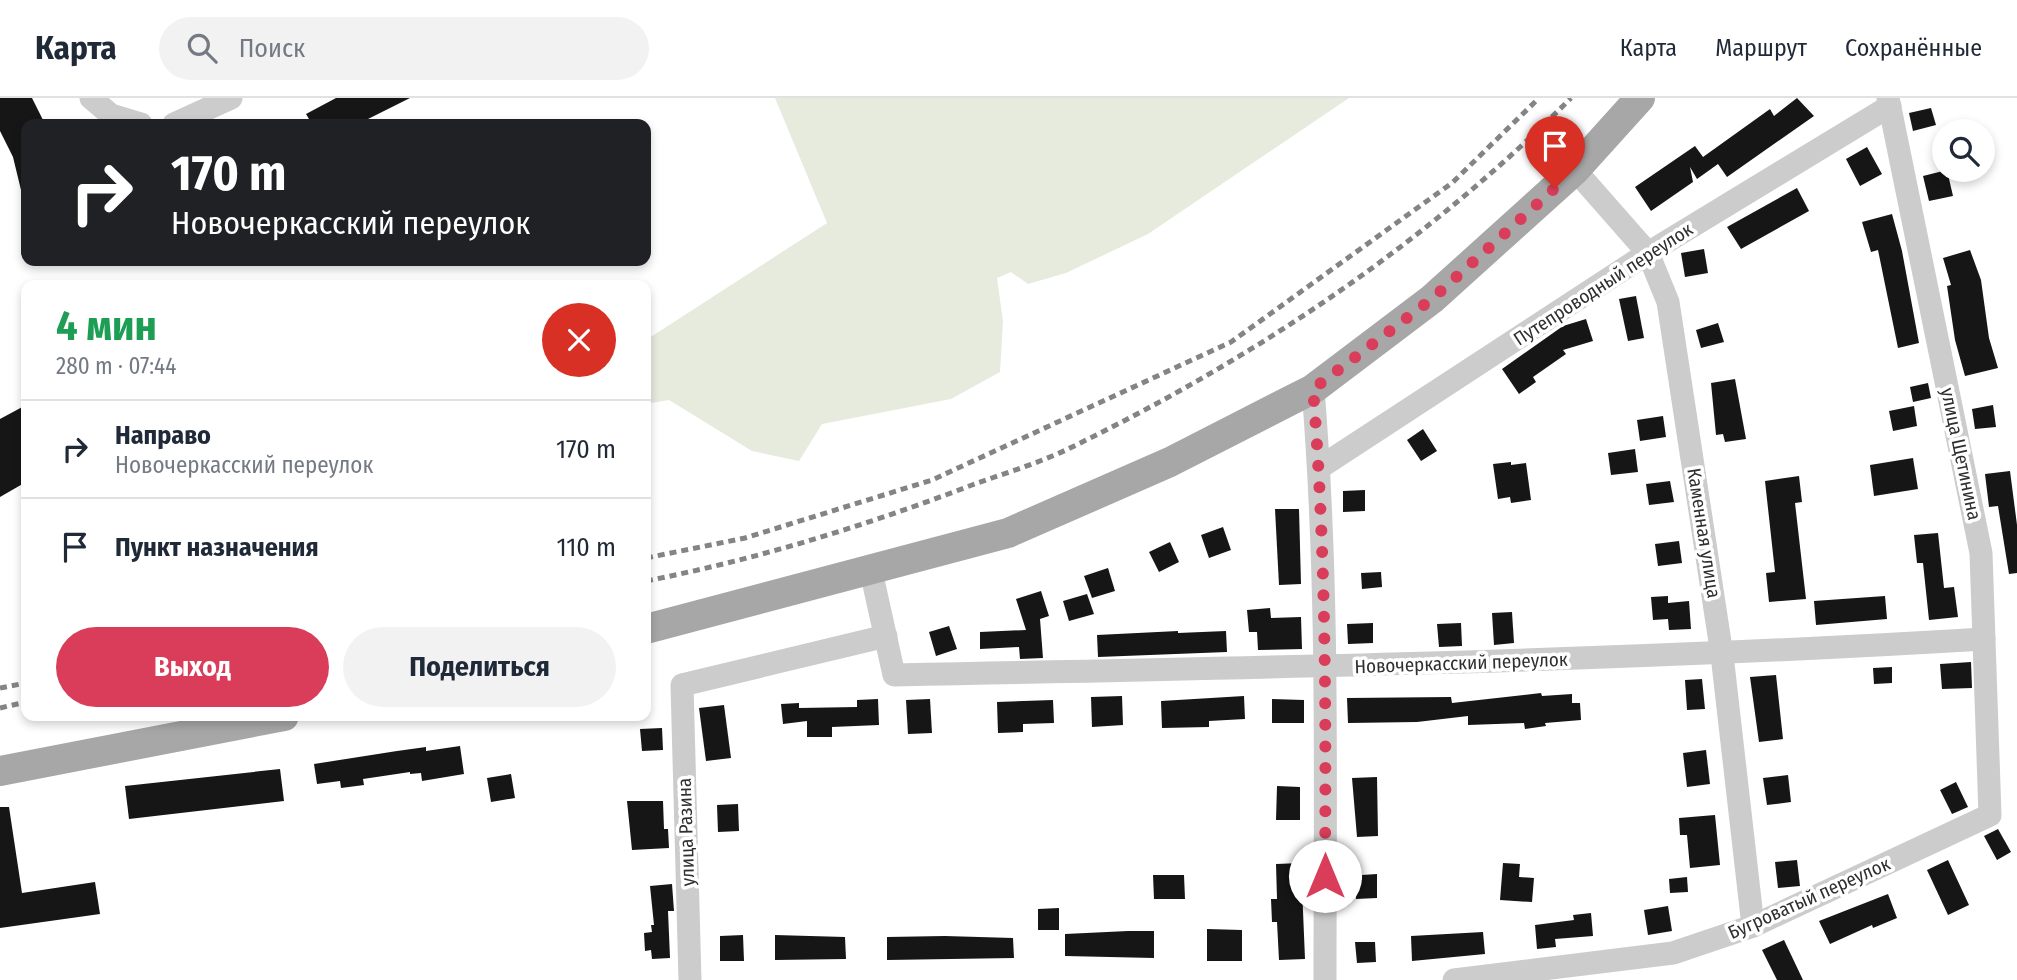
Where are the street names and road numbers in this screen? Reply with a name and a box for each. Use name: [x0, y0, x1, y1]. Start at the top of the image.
street label: Путепроводный переулок: [1509, 217, 1697, 351]
street label: улица Щетинина: [1936, 386, 1986, 522]
street label: Каменная улица: [1682, 466, 1726, 600]
street label: Новочеркасский переулок: [1354, 648, 1568, 678]
street label: улица Разина: [673, 777, 699, 887]
street label: Бугроватый переулок: [1724, 852, 1894, 944]

